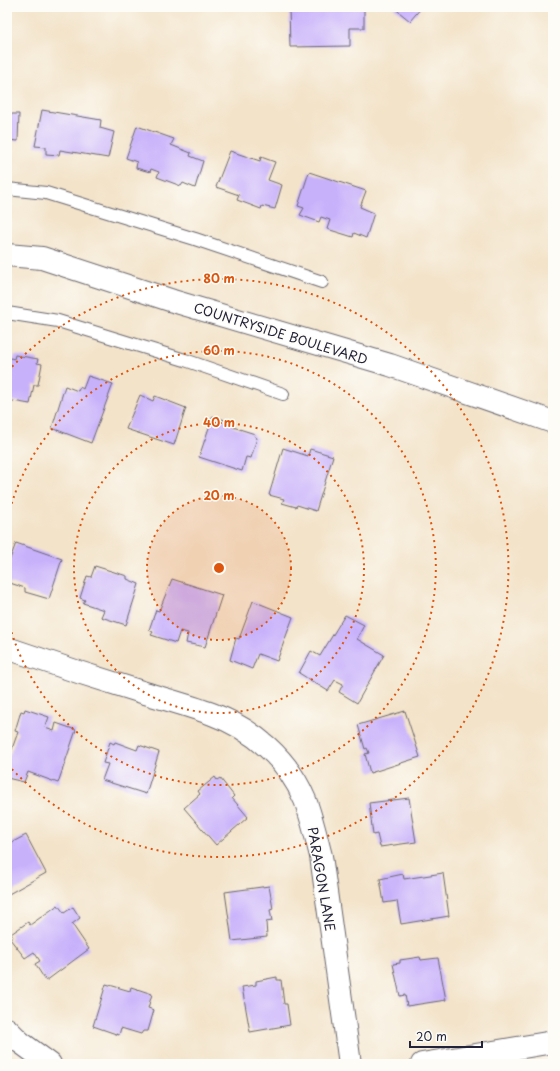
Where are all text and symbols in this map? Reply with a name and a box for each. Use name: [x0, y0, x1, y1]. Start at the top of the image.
text: 80 m: [203, 269, 235, 287]
street label: COUNTRYSIDE BOULEVARD: [192, 297, 370, 369]
text: 60 m: [203, 341, 235, 359]
text: 40 m: [203, 413, 235, 431]
text: 20 m: [203, 486, 235, 504]
centre of rings: [212, 561, 226, 575]
street label: PARAGON LANE: [303, 825, 341, 933]
scale bar: [410, 1023, 482, 1049]
text: 20 m: [416, 1027, 447, 1045]

